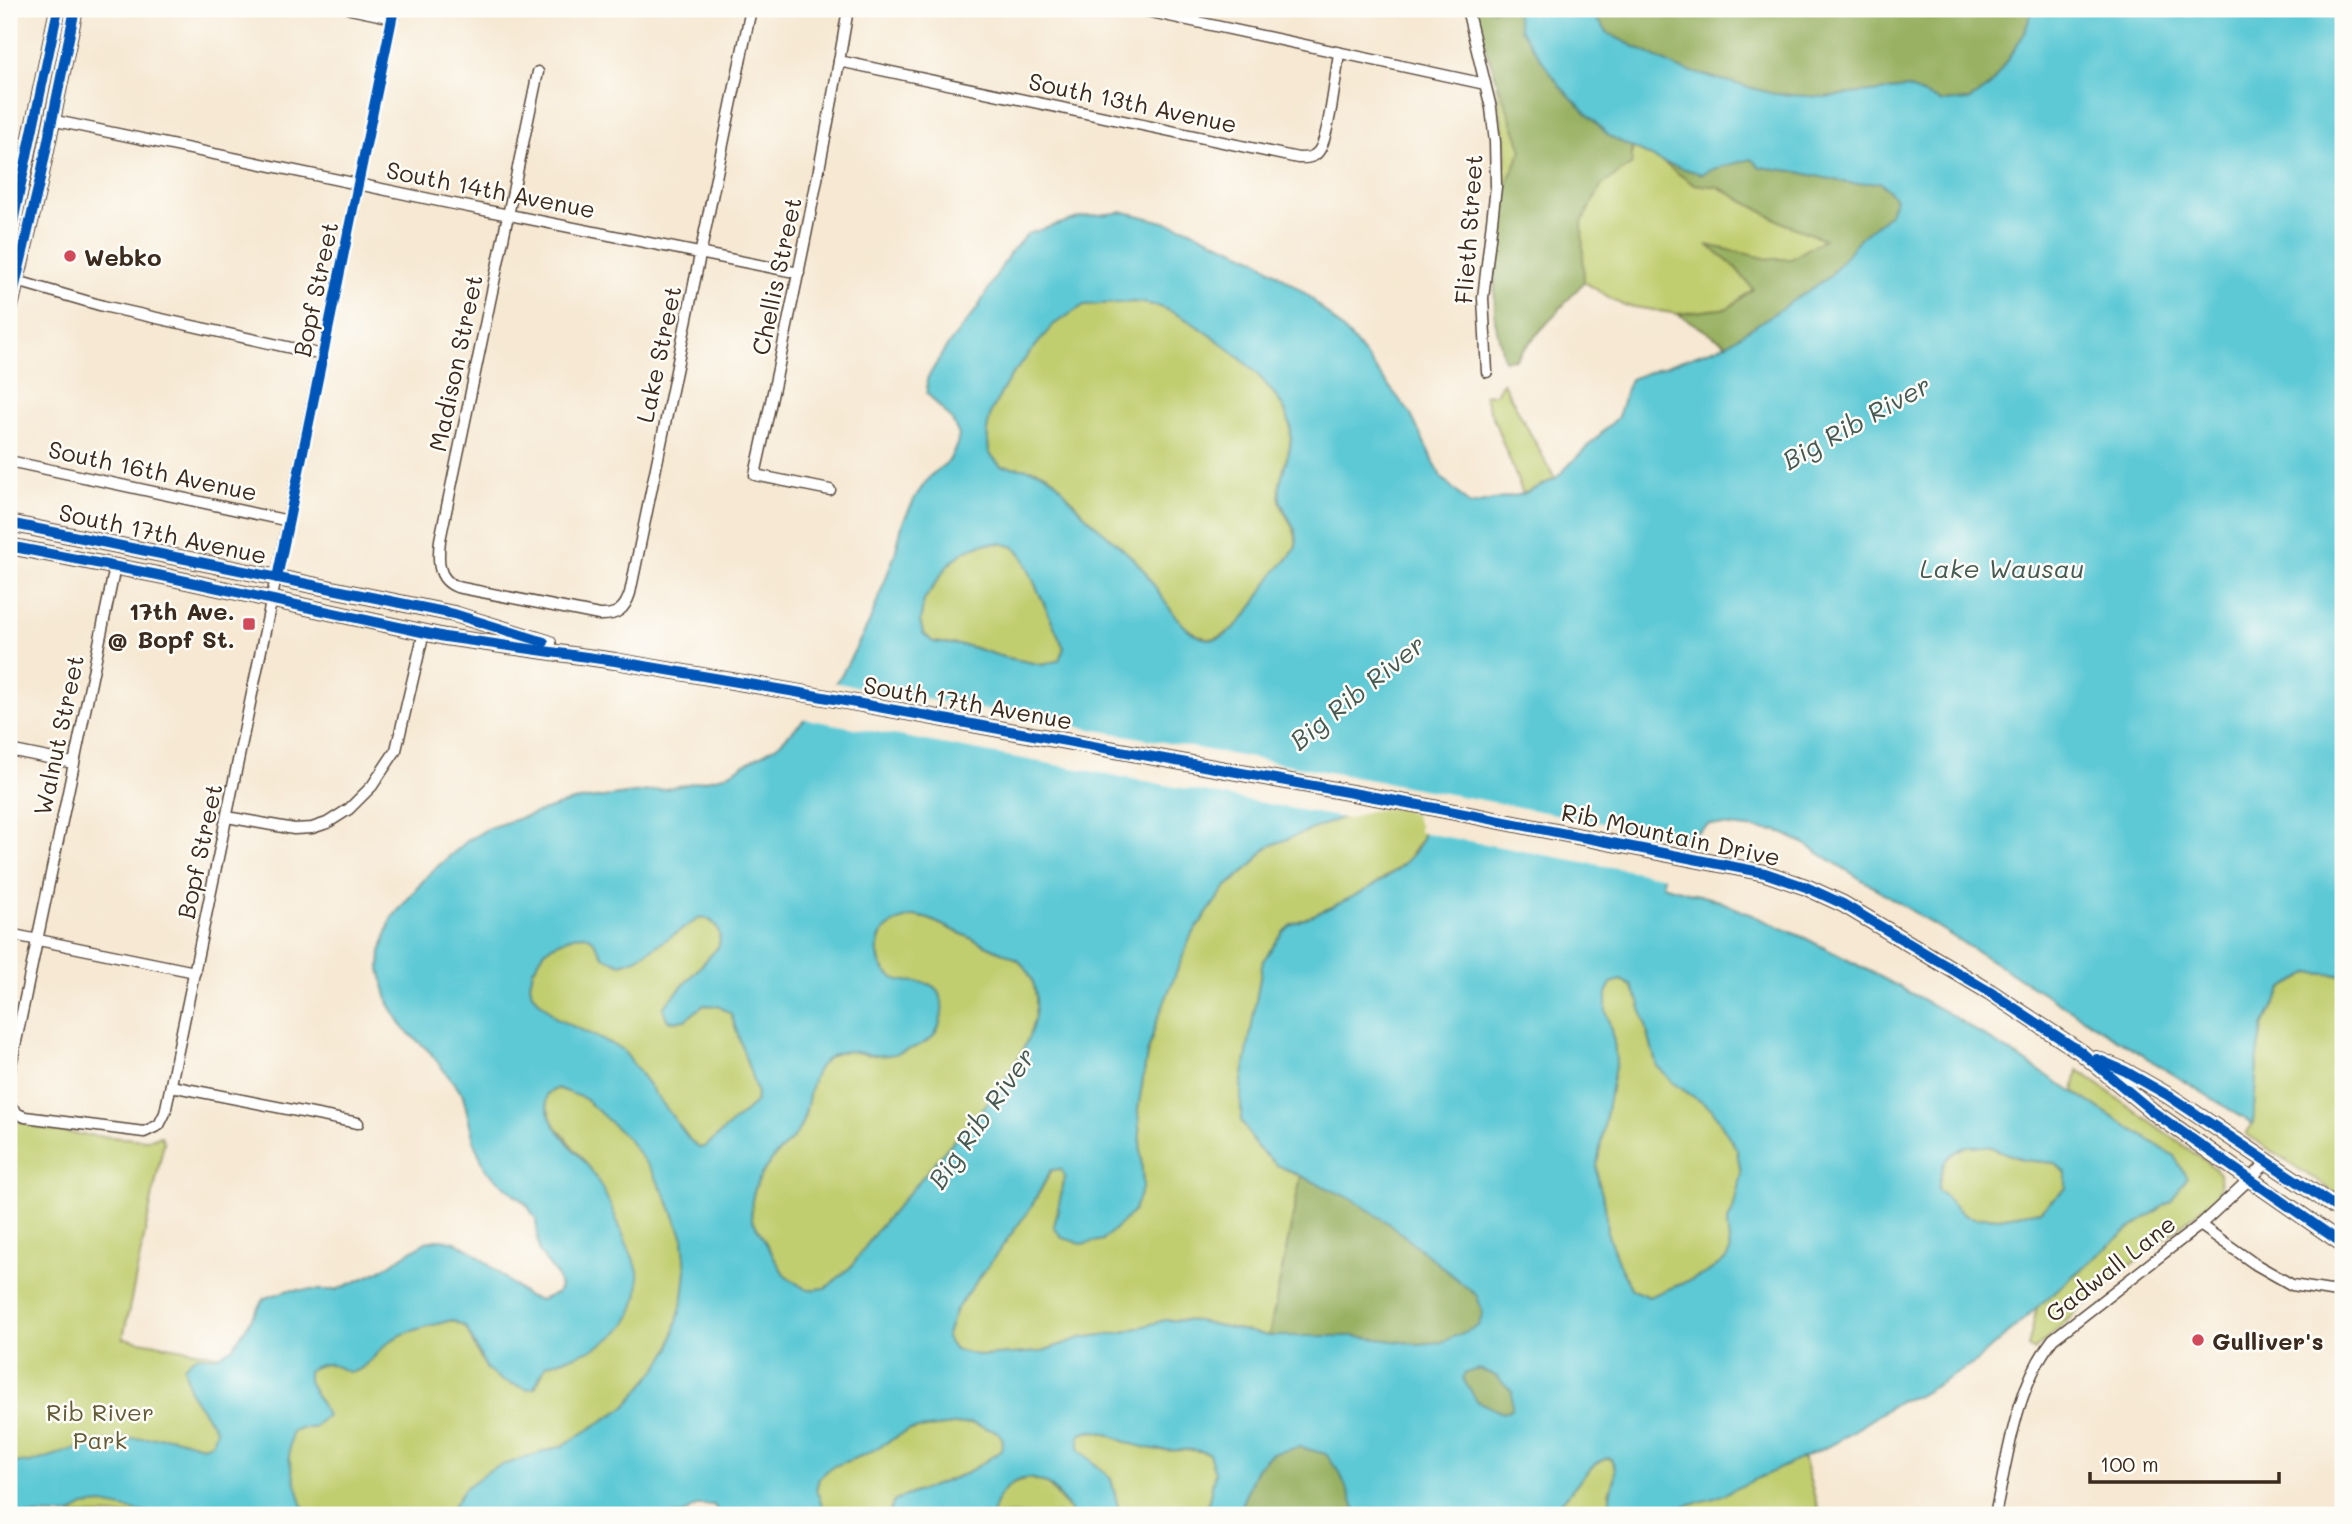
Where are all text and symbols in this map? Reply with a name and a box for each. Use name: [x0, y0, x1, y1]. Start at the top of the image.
street label: South 13th Avenue: [1026, 65, 1240, 139]
street label: Flieth Street: [1447, 153, 1489, 305]
street label: South 14th Avenue: [384, 154, 598, 224]
street label: Chellis Street: [744, 194, 808, 358]
street label: Bopf Street: [286, 219, 344, 359]
place label: Webko: [84, 241, 162, 272]
marker: Webko: [62, 248, 78, 264]
street label: Madison Street: [421, 272, 489, 454]
street label: Lake Street: [628, 283, 688, 425]
water label: Big Rib River: [1776, 367, 1936, 477]
street label: South 16th Avenue: [46, 433, 260, 507]
street label: South 17th Avenue: [56, 496, 270, 570]
water label: Lake Wausau: [1920, 551, 2084, 585]
place label: 17th Ave. @ Bopf St.: [107, 595, 235, 654]
marker: 17th Ave. @ Bopf St.: [241, 616, 257, 632]
water label: Big Rib River: [1282, 627, 1432, 757]
street label: Walnut Street: [26, 652, 90, 818]
street label: South 17th Avenue: [861, 668, 1075, 736]
street label: Bopf Street: [170, 781, 228, 921]
street label: Rib Mountain Drive: [1559, 796, 1783, 872]
water label: Big Rib River: [920, 1041, 1042, 1195]
street label: Gadwall Lane: [2039, 1207, 2181, 1329]
place label: Gulliver's: [2212, 1325, 2324, 1356]
marker: Gulliver's: [2190, 1332, 2206, 1348]
park label: Rib River Park: [46, 1396, 154, 1455]
scale bar: [2090, 1440, 2278, 1484]
text: 100 m: [2100, 1450, 2159, 1477]

